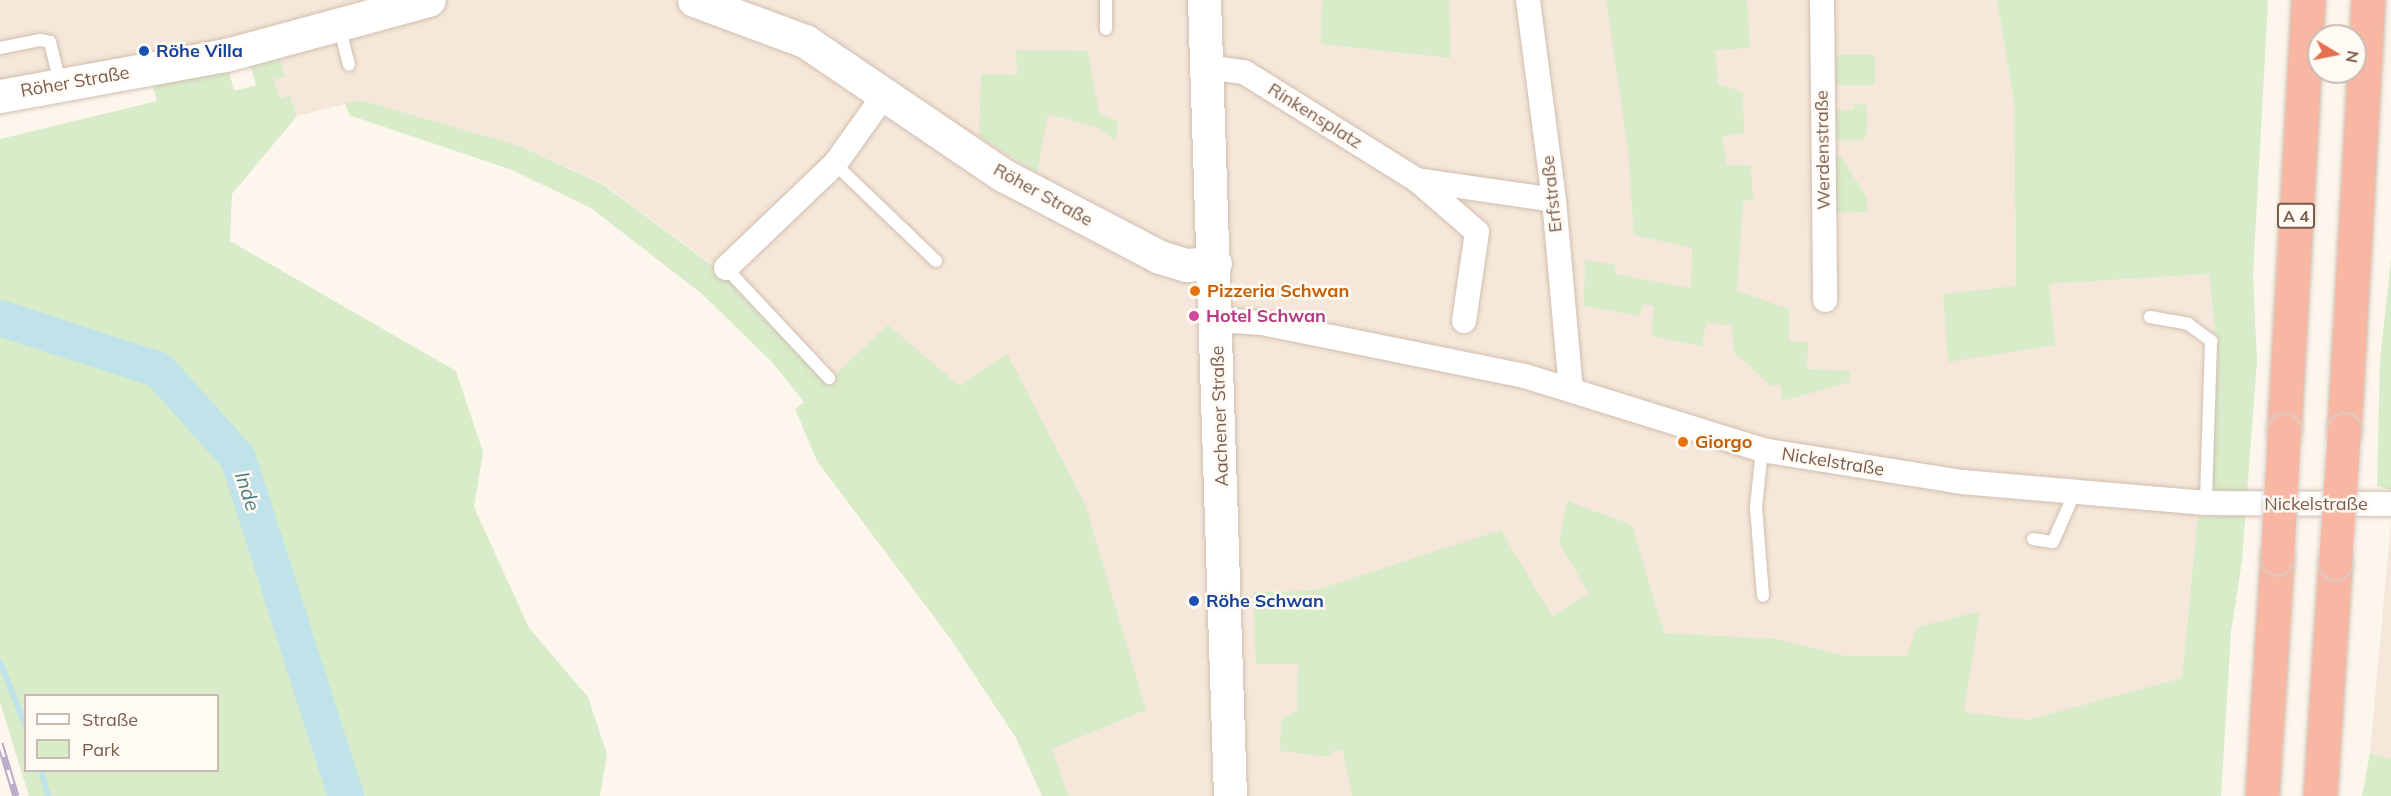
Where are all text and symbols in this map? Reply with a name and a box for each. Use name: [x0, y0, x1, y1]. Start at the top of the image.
north arrow: [2307, 24, 2367, 84]
place label: Röhe Villa: [156, 40, 243, 62]
marker: Röhe Villa: [137, 44, 151, 58]
text: N: [2342, 49, 2364, 64]
street label: Röher Straße: [19, 62, 131, 102]
street label: Rinkensplatz: [1264, 78, 1366, 154]
street label: Werdenstraße: [1811, 90, 1835, 210]
street label: Erfstraße: [1537, 154, 1567, 234]
street label: Röher Straße: [990, 159, 1096, 231]
road number: A 4: [2276, 203, 2316, 229]
place label: Pizzeria Schwan: [1207, 280, 1349, 302]
marker: Pizzeria Schwan: [1188, 284, 1202, 298]
place label: Hotel Schwan: [1206, 305, 1326, 327]
marker: Hotel Schwan: [1187, 309, 1201, 323]
street label: Aachener Straße: [1207, 345, 1233, 487]
place label: Giorgo: [1695, 431, 1752, 453]
marker: Giorgo: [1676, 435, 1690, 449]
street label: Nickelstraße: [1780, 443, 1886, 481]
water label: Inde: [230, 468, 266, 514]
street label: Nickelstraße: [2264, 493, 2368, 515]
place label: Röhe Schwan: [1206, 590, 1324, 612]
marker: Röhe Schwan: [1187, 594, 1201, 608]
legend: [24, 694, 219, 772]
text: Straße: [82, 708, 138, 731]
text: Park: [82, 738, 120, 761]

